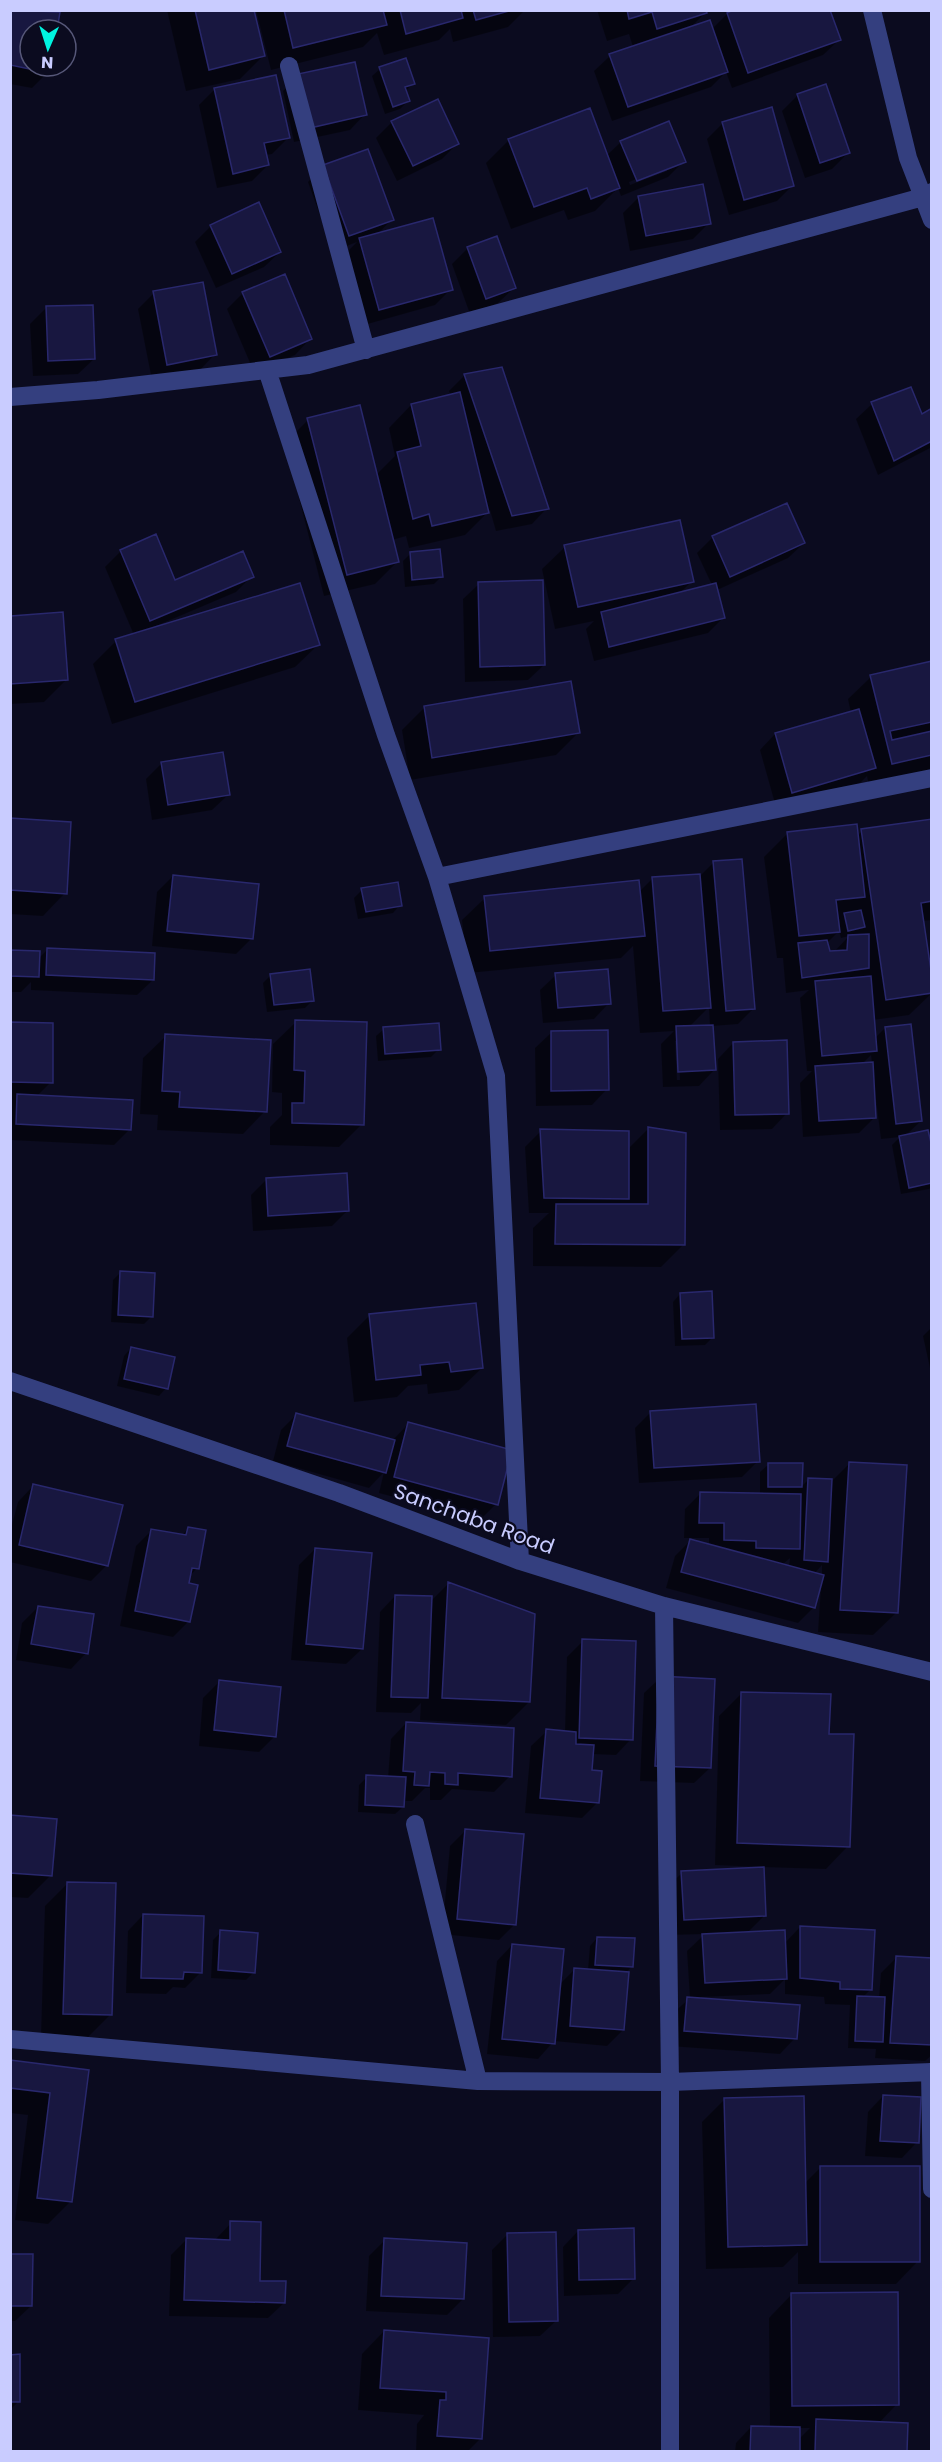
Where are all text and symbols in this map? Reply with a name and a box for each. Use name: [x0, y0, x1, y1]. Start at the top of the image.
north arrow: [18, 18, 78, 78]
text: N: [41, 51, 54, 74]
street label: Sanchaba Road: [390, 1476, 559, 1561]

